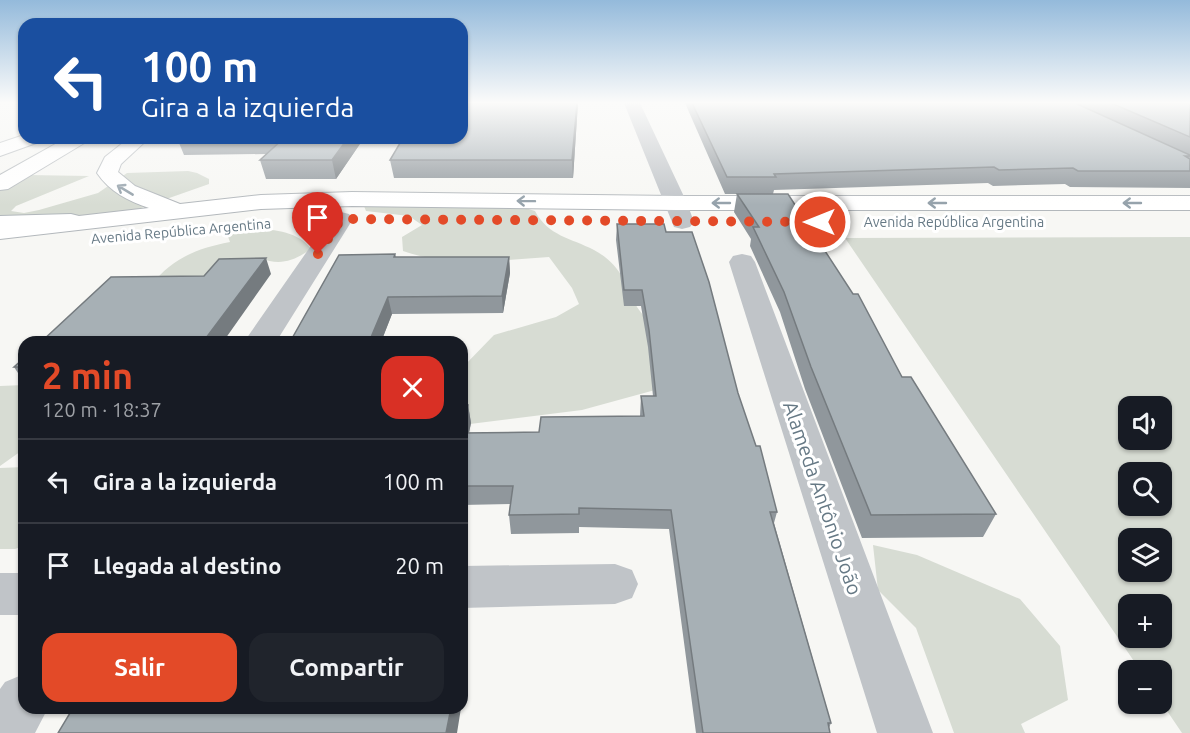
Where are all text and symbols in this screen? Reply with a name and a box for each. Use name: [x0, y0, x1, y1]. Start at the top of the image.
icon: left: [42, 42, 120, 120]
text: 100 m: [141, 43, 258, 90]
text: Gira a la izquierda: [141, 92, 354, 122]
one-way arrow: [117, 184, 134, 196]
position arrow: [788, 190, 852, 254]
pin: [292, 192, 343, 254]
one-way arrow: [516, 195, 536, 207]
one-way arrow: [711, 197, 731, 209]
one-way arrow: [927, 197, 947, 209]
one-way arrow: [1122, 197, 1142, 209]
icon: arrive: [301, 201, 334, 234]
street label: Avenida República Argentina: [864, 214, 1044, 230]
street label: Avenida República Argentina: [90, 215, 272, 247]
text: 2 min: [42, 355, 133, 396]
button: close: [381, 356, 444, 419]
map controls: [1118, 396, 1172, 714]
button: sound: [1118, 396, 1172, 450]
text: 120 m · 18:37: [42, 398, 162, 421]
street label: Alameda Antônio João: [779, 398, 867, 598]
button: search: [1118, 462, 1172, 516]
icon: left: [42, 465, 75, 498]
text: Gira a la izquierda: [93, 469, 277, 494]
text: 100 m: [383, 469, 444, 494]
button: layers: [1118, 528, 1172, 582]
icon: arrive: [42, 549, 75, 582]
text: Llegada al destino: [93, 553, 281, 578]
text: 20 m: [395, 553, 444, 578]
button: +: [1118, 594, 1172, 648]
button: Salir: [42, 633, 237, 702]
button: Compartir: [249, 633, 444, 702]
button: −: [1118, 660, 1172, 714]

